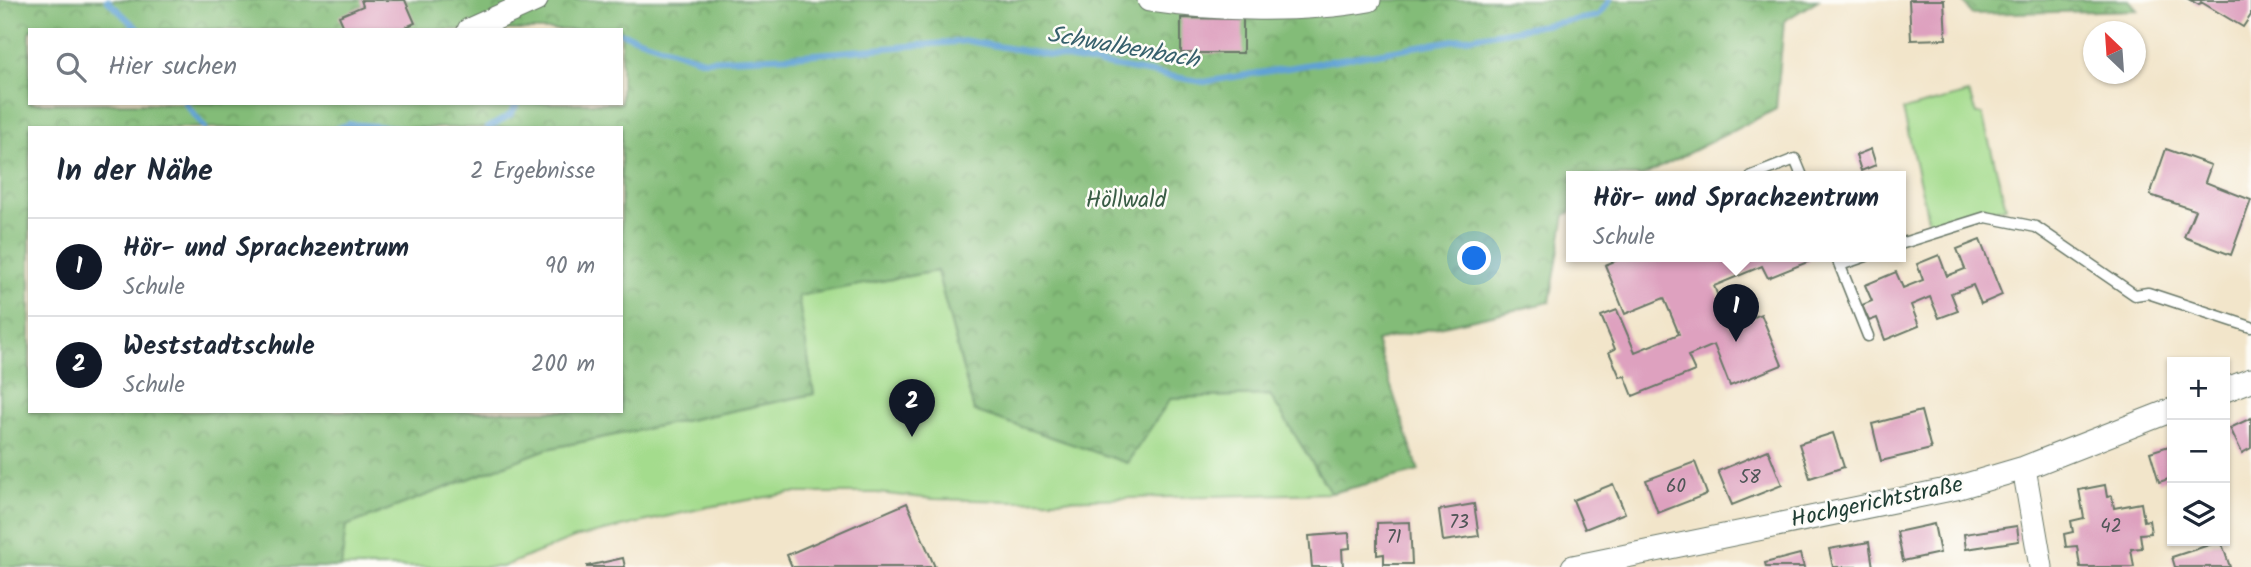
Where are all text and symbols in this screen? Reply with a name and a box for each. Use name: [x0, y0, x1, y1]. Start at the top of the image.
water label: Schwalbenbach: [1044, 15, 1204, 81]
north arrow: [2083, 21, 2146, 84]
search box: [28, 28, 623, 105]
text: Hier suchen: [108, 46, 237, 88]
icon: search: [52, 48, 90, 86]
text: In der Nähe: [56, 148, 213, 196]
text: 2 Ergebnisse: [470, 154, 595, 190]
popup: [1566, 171, 1906, 262]
text: Hör- und Sprachzentrum: [1593, 178, 1879, 220]
park label: Höllwald: [1086, 183, 1167, 219]
text: Schule: [1593, 220, 1655, 256]
text: Hör- und Sprachzentrum: [123, 228, 409, 270]
your location: [1457, 241, 1491, 275]
text: 1: [76, 249, 82, 285]
text: 90 m: [545, 249, 595, 285]
text: Schule: [123, 270, 185, 306]
pin: 1: [1713, 284, 1759, 342]
text: Weststadtschule: [123, 326, 315, 368]
text: 2: [72, 347, 86, 383]
text: 200 m: [531, 347, 595, 383]
map controls: [2167, 357, 2230, 546]
button: +: [2167, 357, 2230, 420]
text: Schule: [123, 368, 185, 404]
pin: 2: [889, 379, 935, 437]
button: −: [2167, 420, 2230, 483]
house number: 58: [1739, 463, 1761, 493]
street label: Hochgerichtstraße: [1788, 467, 1966, 539]
house number: 60: [1666, 472, 1686, 502]
button: layers: [2167, 483, 2230, 546]
house number: 73: [1449, 508, 1469, 538]
house number: 42: [2100, 512, 2122, 542]
house number: 71: [1387, 523, 1401, 553]

